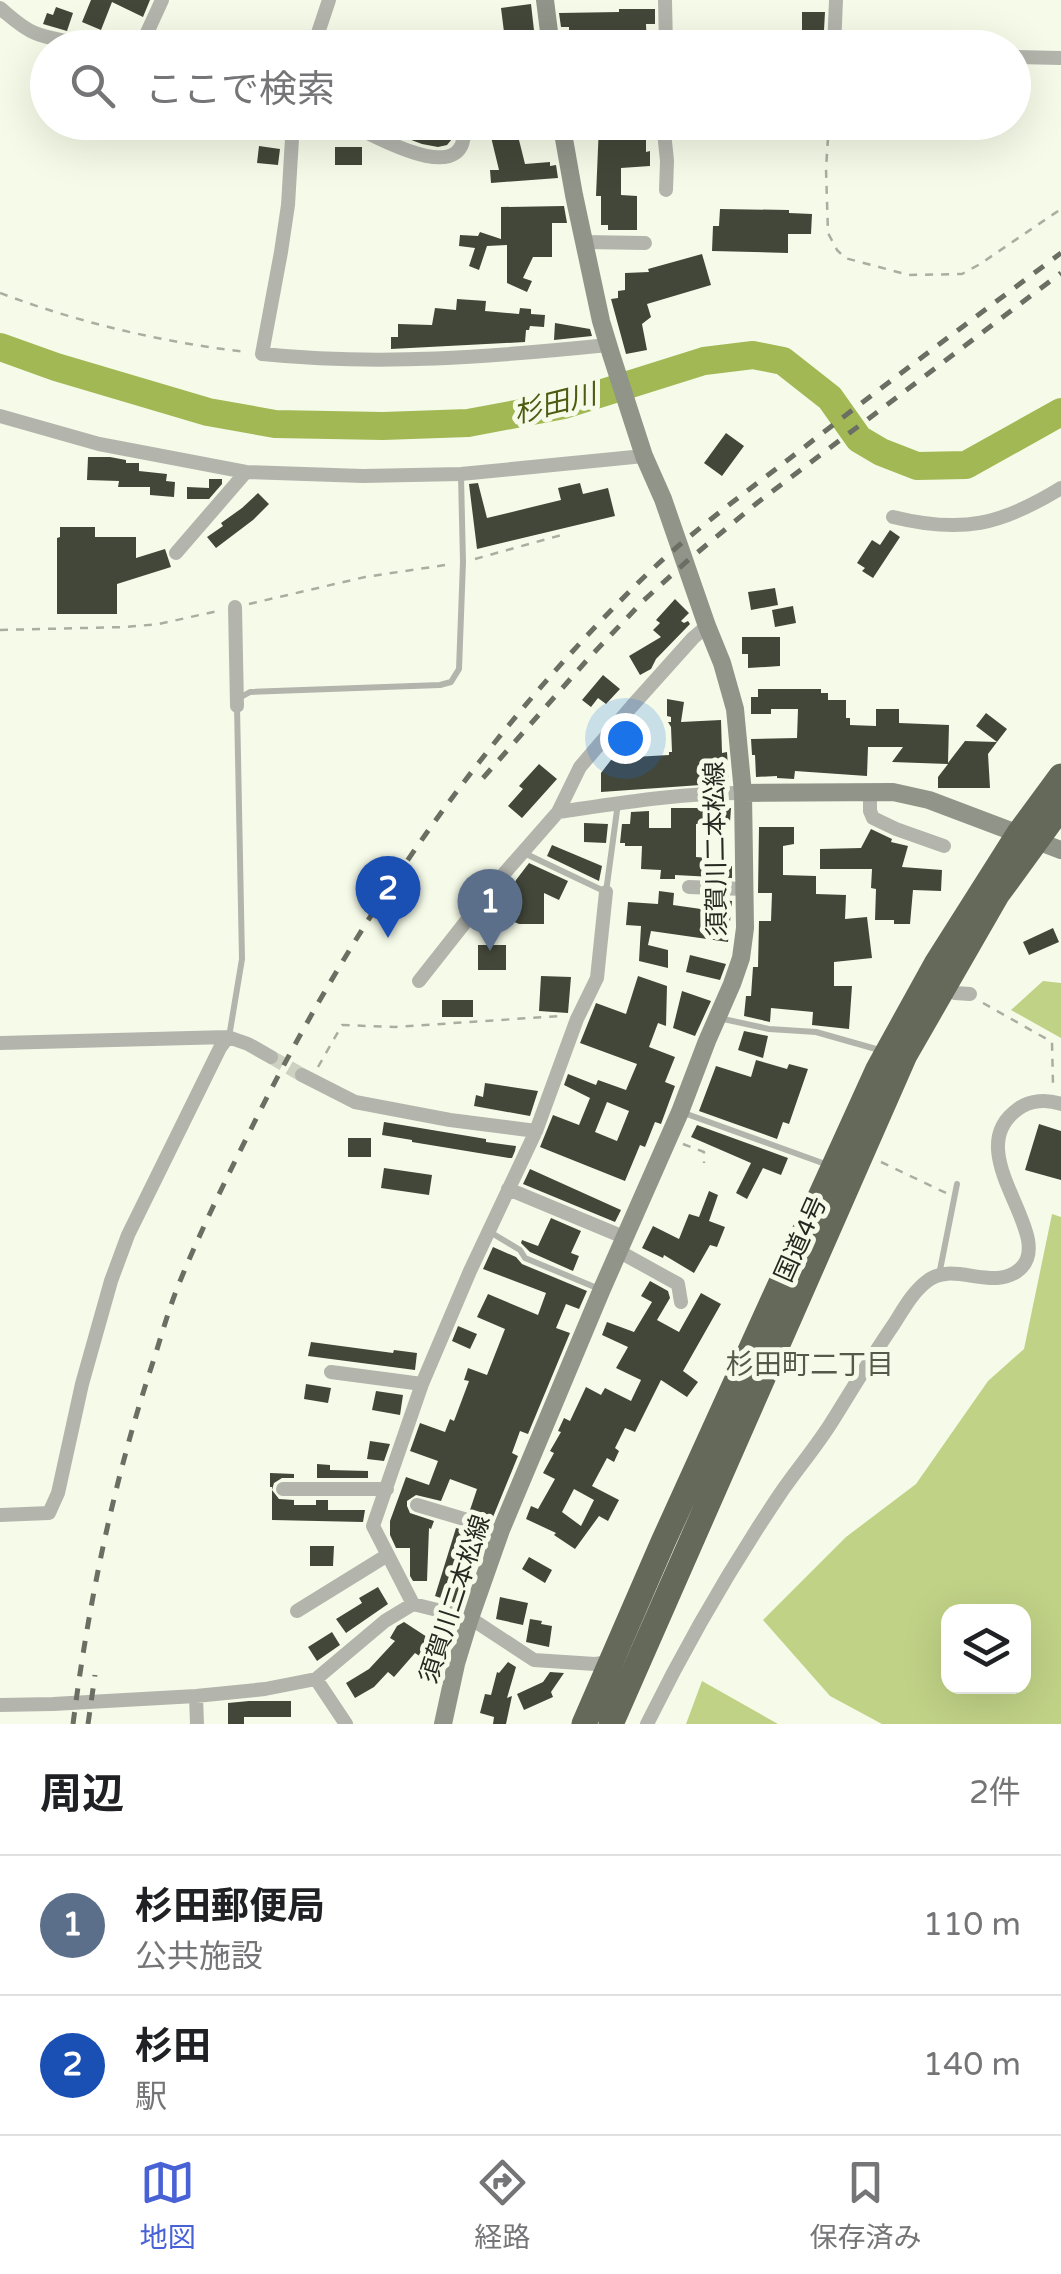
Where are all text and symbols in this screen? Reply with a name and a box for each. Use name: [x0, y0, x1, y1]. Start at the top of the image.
search box: [30, 30, 1031, 140]
icon: search: [65, 58, 120, 113]
text: ここで検索: [145, 67, 335, 113]
water label: 杉田川: [510, 377, 603, 431]
your location: [600, 713, 651, 764]
street label: 須賀川二本松線: [699, 761, 733, 937]
pin: 2: [356, 856, 420, 938]
pin: 1: [458, 868, 522, 951]
street label: 国道4号: [769, 1191, 833, 1287]
district label: 杉田町二丁目: [726, 1348, 894, 1382]
street label: 須賀川二本松線: [414, 1511, 496, 1687]
map controls: [941, 1604, 1031, 1694]
button: layers: [941, 1604, 1031, 1694]
text: 周辺: [40, 1769, 124, 1820]
text: 2件: [969, 1774, 1021, 1812]
text: 杉田郵便局: [135, 1884, 325, 1930]
text: 1: [62, 1906, 83, 1944]
text: 110 m: [923, 1906, 1021, 1944]
text: 公共施設: [135, 1938, 263, 1976]
text: 杉田: [135, 2024, 211, 2070]
text: 2: [62, 2046, 83, 2084]
text: 140 m: [923, 2046, 1021, 2084]
text: 駅: [135, 2078, 167, 2116]
tab: 地図: [139, 2155, 196, 2255]
tab: 経路: [474, 2155, 531, 2255]
tab: 保存済み: [809, 2155, 922, 2255]

